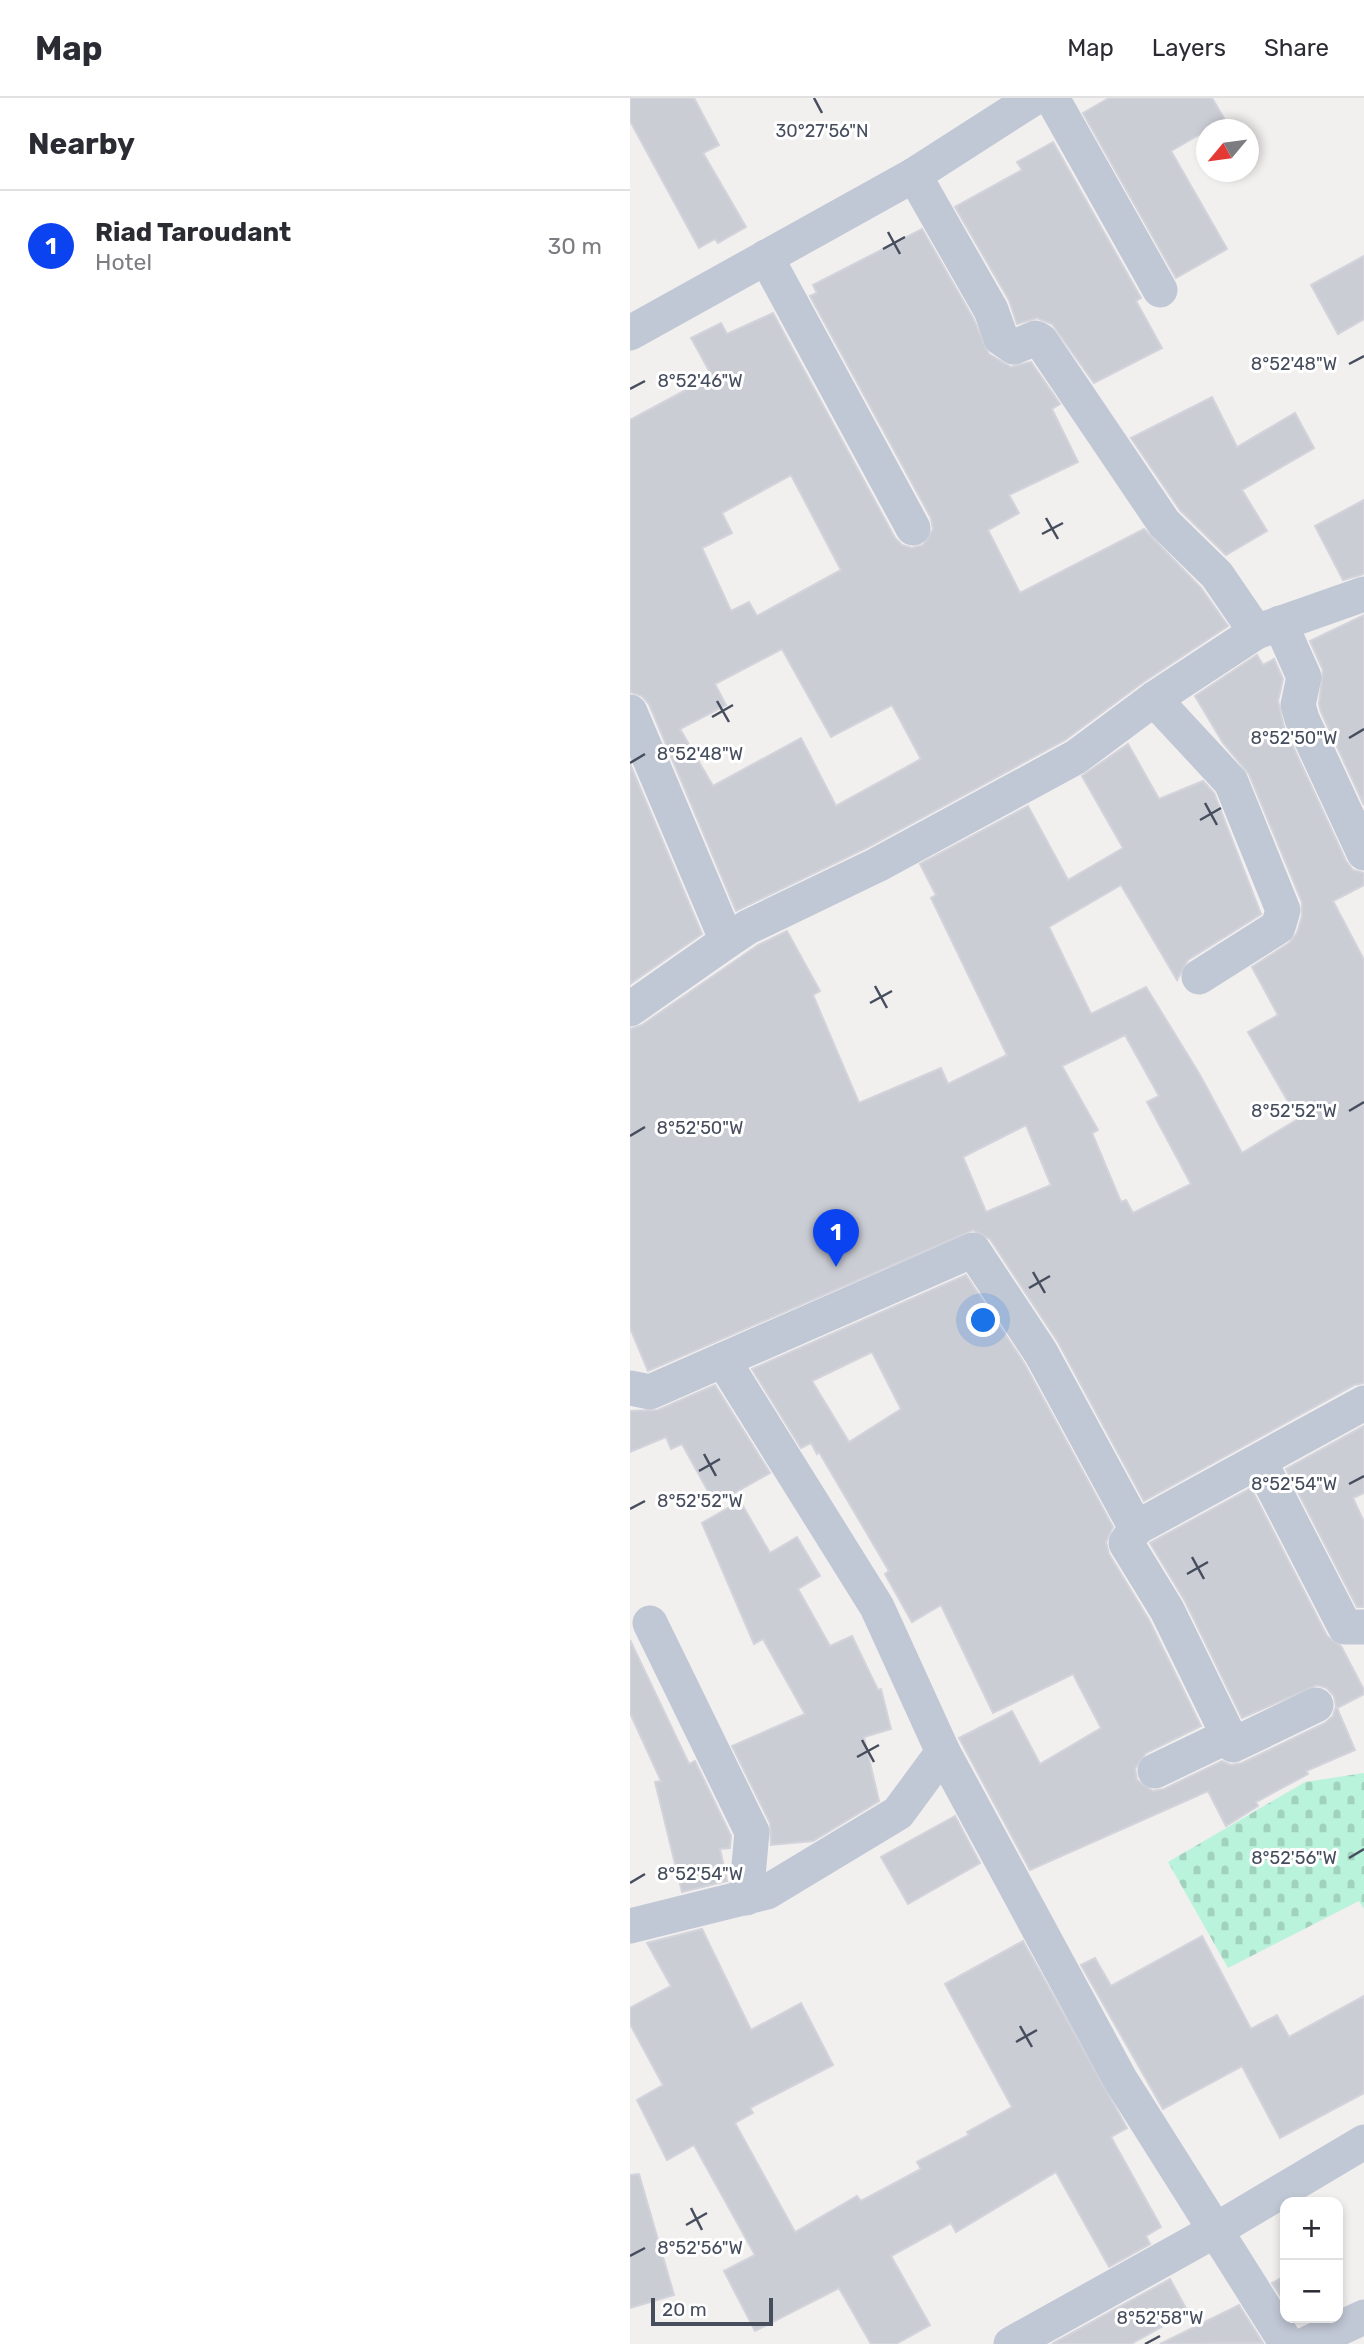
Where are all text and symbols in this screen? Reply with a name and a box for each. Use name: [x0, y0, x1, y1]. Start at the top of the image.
text: Map: [35, 29, 103, 68]
text: Map: [1067, 34, 1114, 62]
text: Layers: [1152, 34, 1226, 62]
text: Share: [1264, 34, 1329, 62]
north arrow: [1196, 119, 1259, 182]
text: 30°27'56"N: [775, 120, 869, 142]
text: Nearby: [28, 126, 135, 162]
text: Riad Taroudant: [95, 217, 291, 248]
text: 1: [45, 232, 57, 260]
text: 30 m: [547, 232, 602, 260]
text: Hotel: [95, 248, 152, 276]
text: 8°52'48"W: [1251, 353, 1337, 375]
text: 8°52'46"W: [657, 370, 743, 392]
text: 8°52'50"W: [1251, 727, 1337, 749]
text: 8°52'48"W: [657, 743, 743, 765]
text: 8°52'52"W: [1251, 1100, 1337, 1122]
text: 8°52'50"W: [657, 1117, 743, 1139]
pin: 1: [813, 1209, 859, 1267]
your location: [966, 1303, 1000, 1337]
text: 8°52'54"W: [1251, 1473, 1337, 1495]
text: 8°52'52"W: [657, 1490, 743, 1512]
text: 8°52'56"W: [1251, 1847, 1337, 1869]
text: 8°52'54"W: [657, 1863, 743, 1885]
map controls: [1280, 2197, 1343, 2323]
button: +: [1280, 2197, 1343, 2260]
text: 8°52'56"W: [657, 2237, 743, 2259]
button: −: [1280, 2260, 1343, 2323]
scale bar: [651, 2295, 774, 2327]
text: 20 m: [662, 2298, 707, 2321]
text: 8°52'58"W: [1117, 2307, 1203, 2329]

